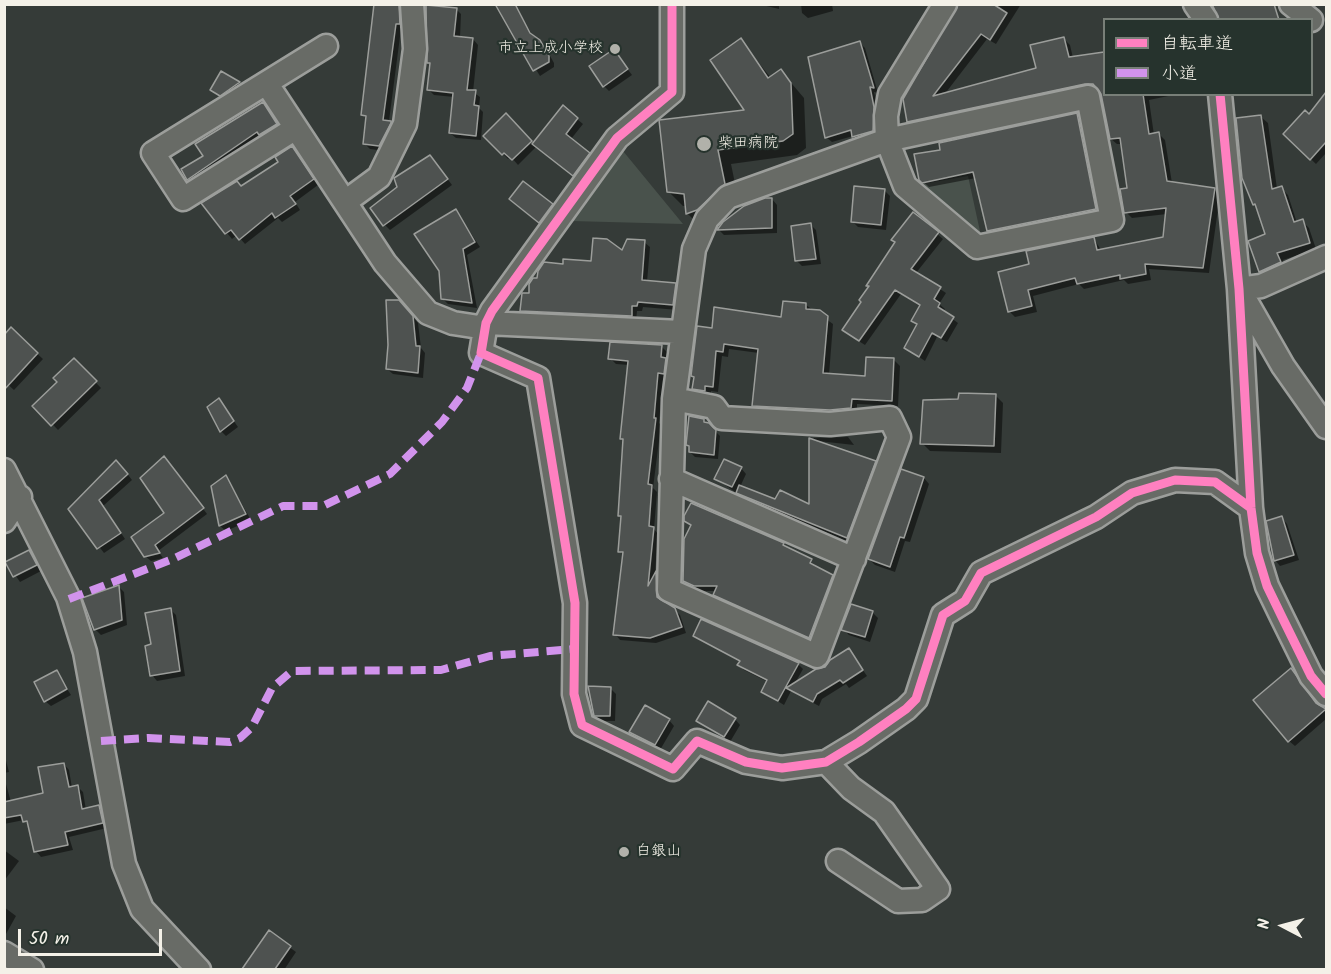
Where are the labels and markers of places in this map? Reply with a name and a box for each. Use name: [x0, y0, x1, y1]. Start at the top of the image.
place label: 市立上成小学校: [498, 40, 603, 58]
marker: 市立上成小学校: [608, 42, 622, 56]
marker: 柴田病院: [695, 135, 713, 153]
place label: 柴田病院: [718, 135, 778, 153]
place label: 白銀山: [636, 843, 681, 861]
marker: 白銀山: [617, 845, 631, 859]

